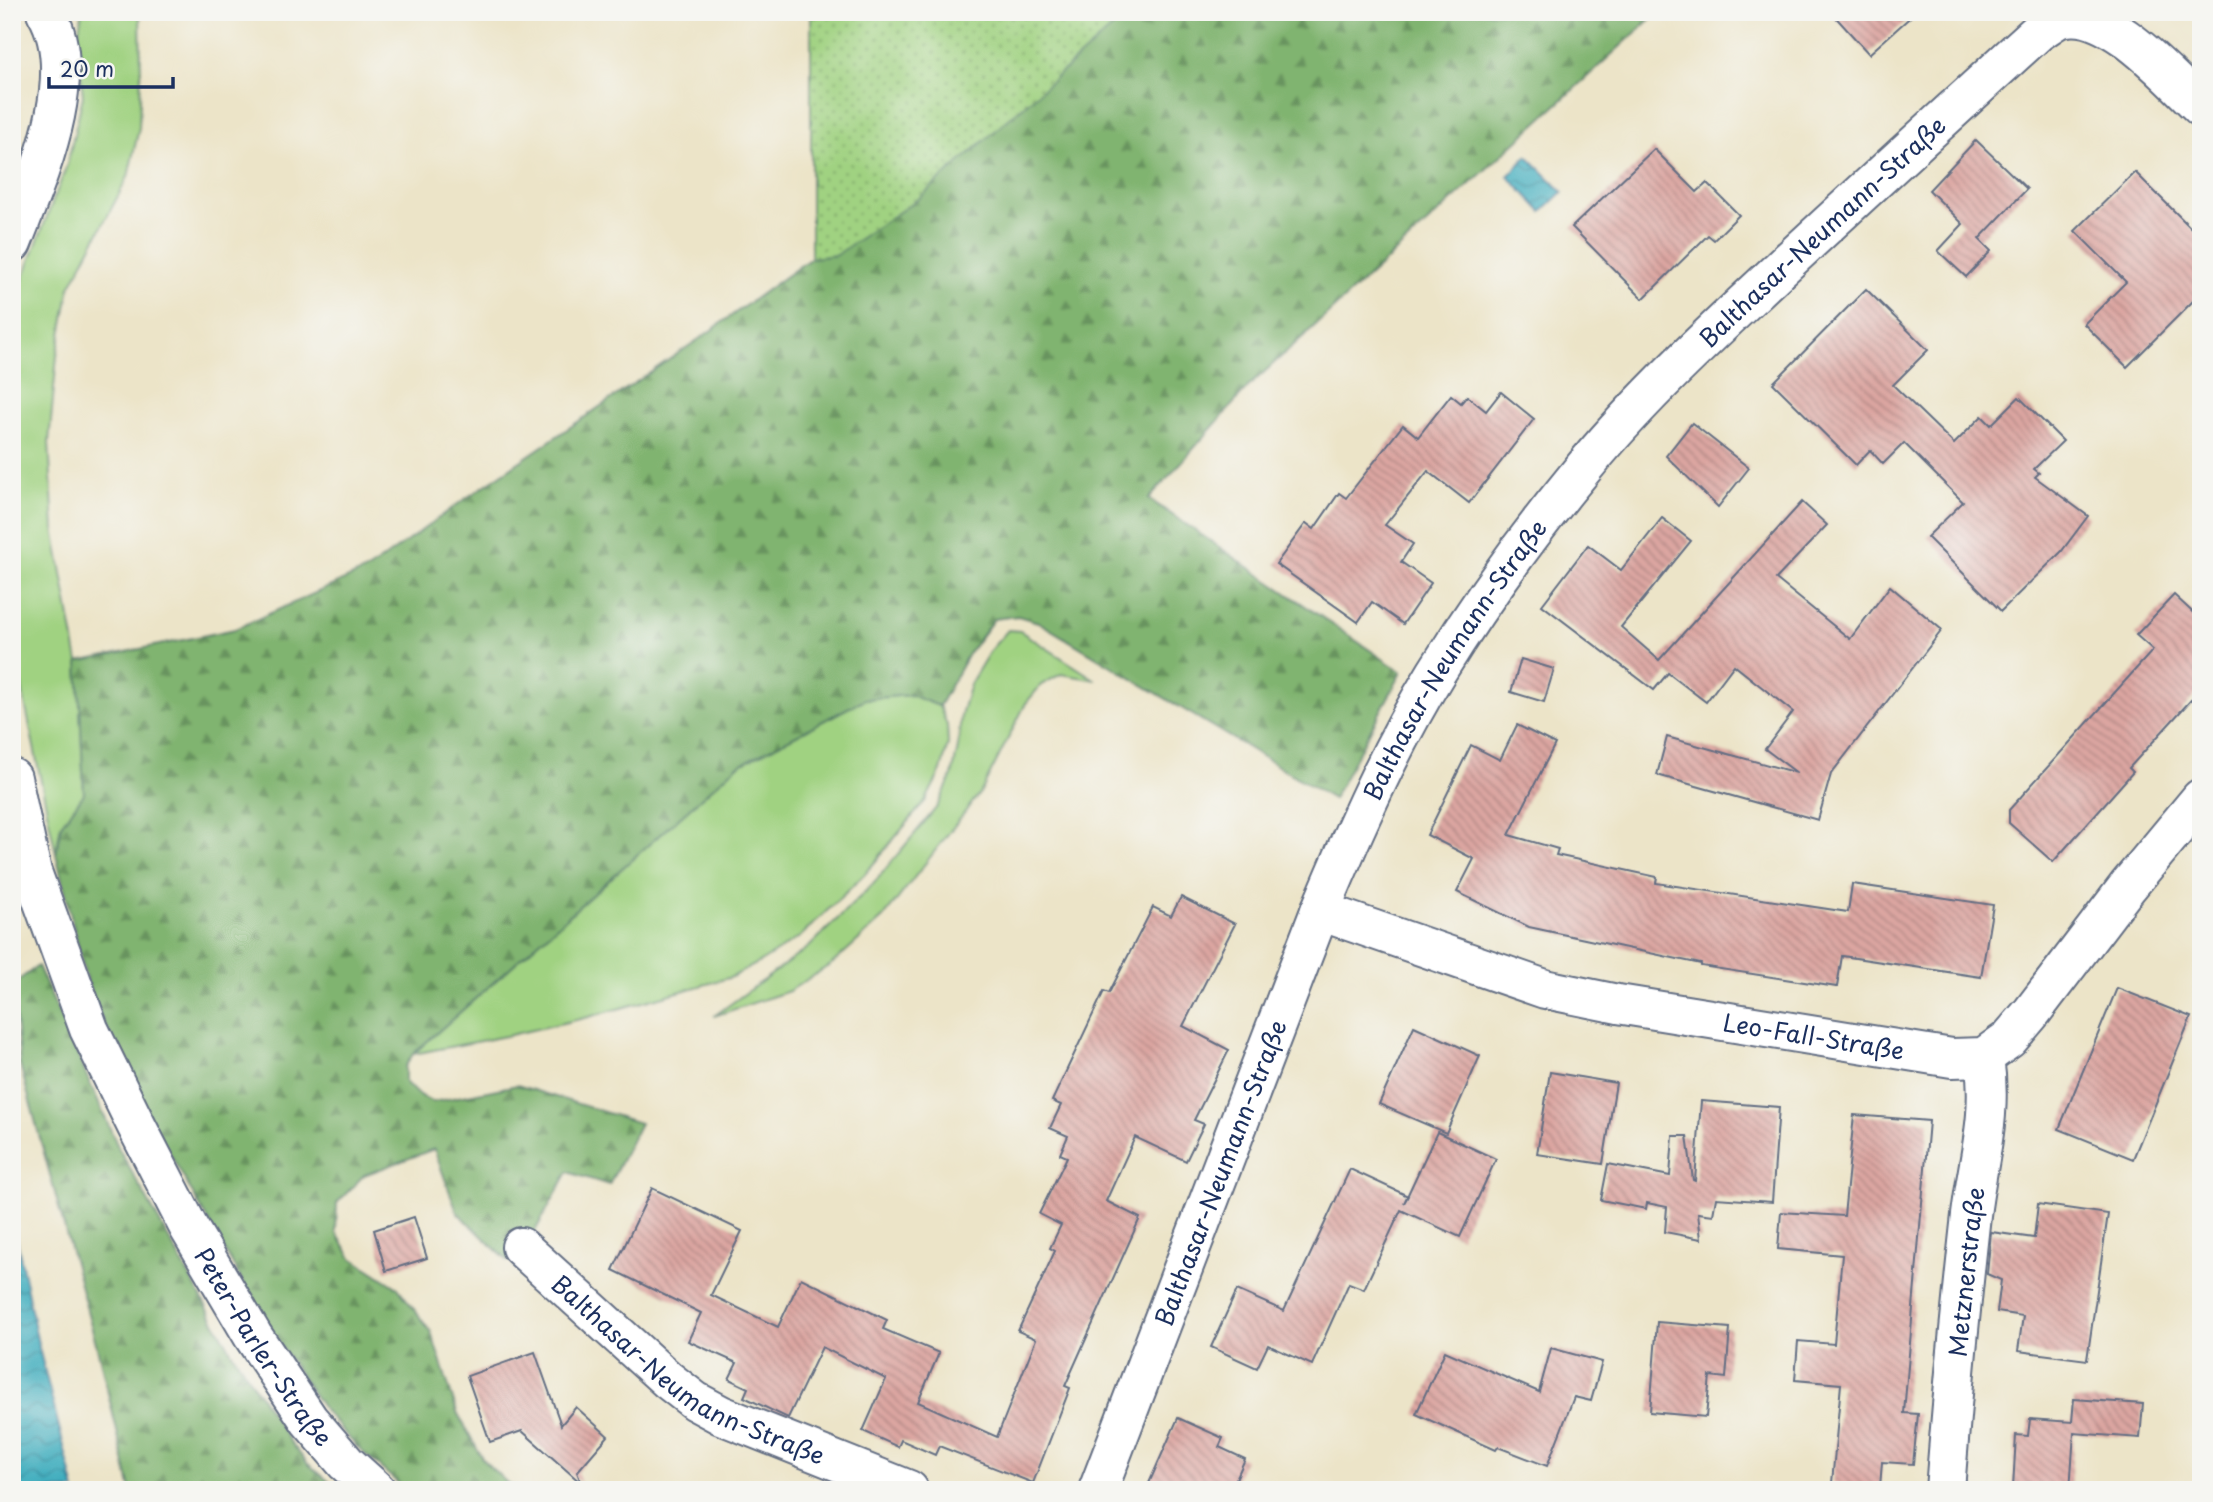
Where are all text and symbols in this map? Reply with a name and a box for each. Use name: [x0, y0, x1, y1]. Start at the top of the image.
scale bar: [49, 46, 173, 90]
text: 20 m: [60, 52, 114, 84]
street label: Balthasar-Neumann-Straße: [1690, 107, 1953, 355]
street label: Balthasar-Neumann-Straße: [1353, 511, 1555, 806]
street label: Leo-Fall-Straße: [1721, 1003, 1907, 1068]
street label: Balthasar-Neumann-Straße: [1145, 1014, 1295, 1331]
street label: Metznerstraße: [1939, 1184, 1993, 1359]
street label: Peter-Parler-Straße: [186, 1240, 342, 1454]
street label: Balthasar-Neumann-Straße: [544, 1265, 830, 1473]

